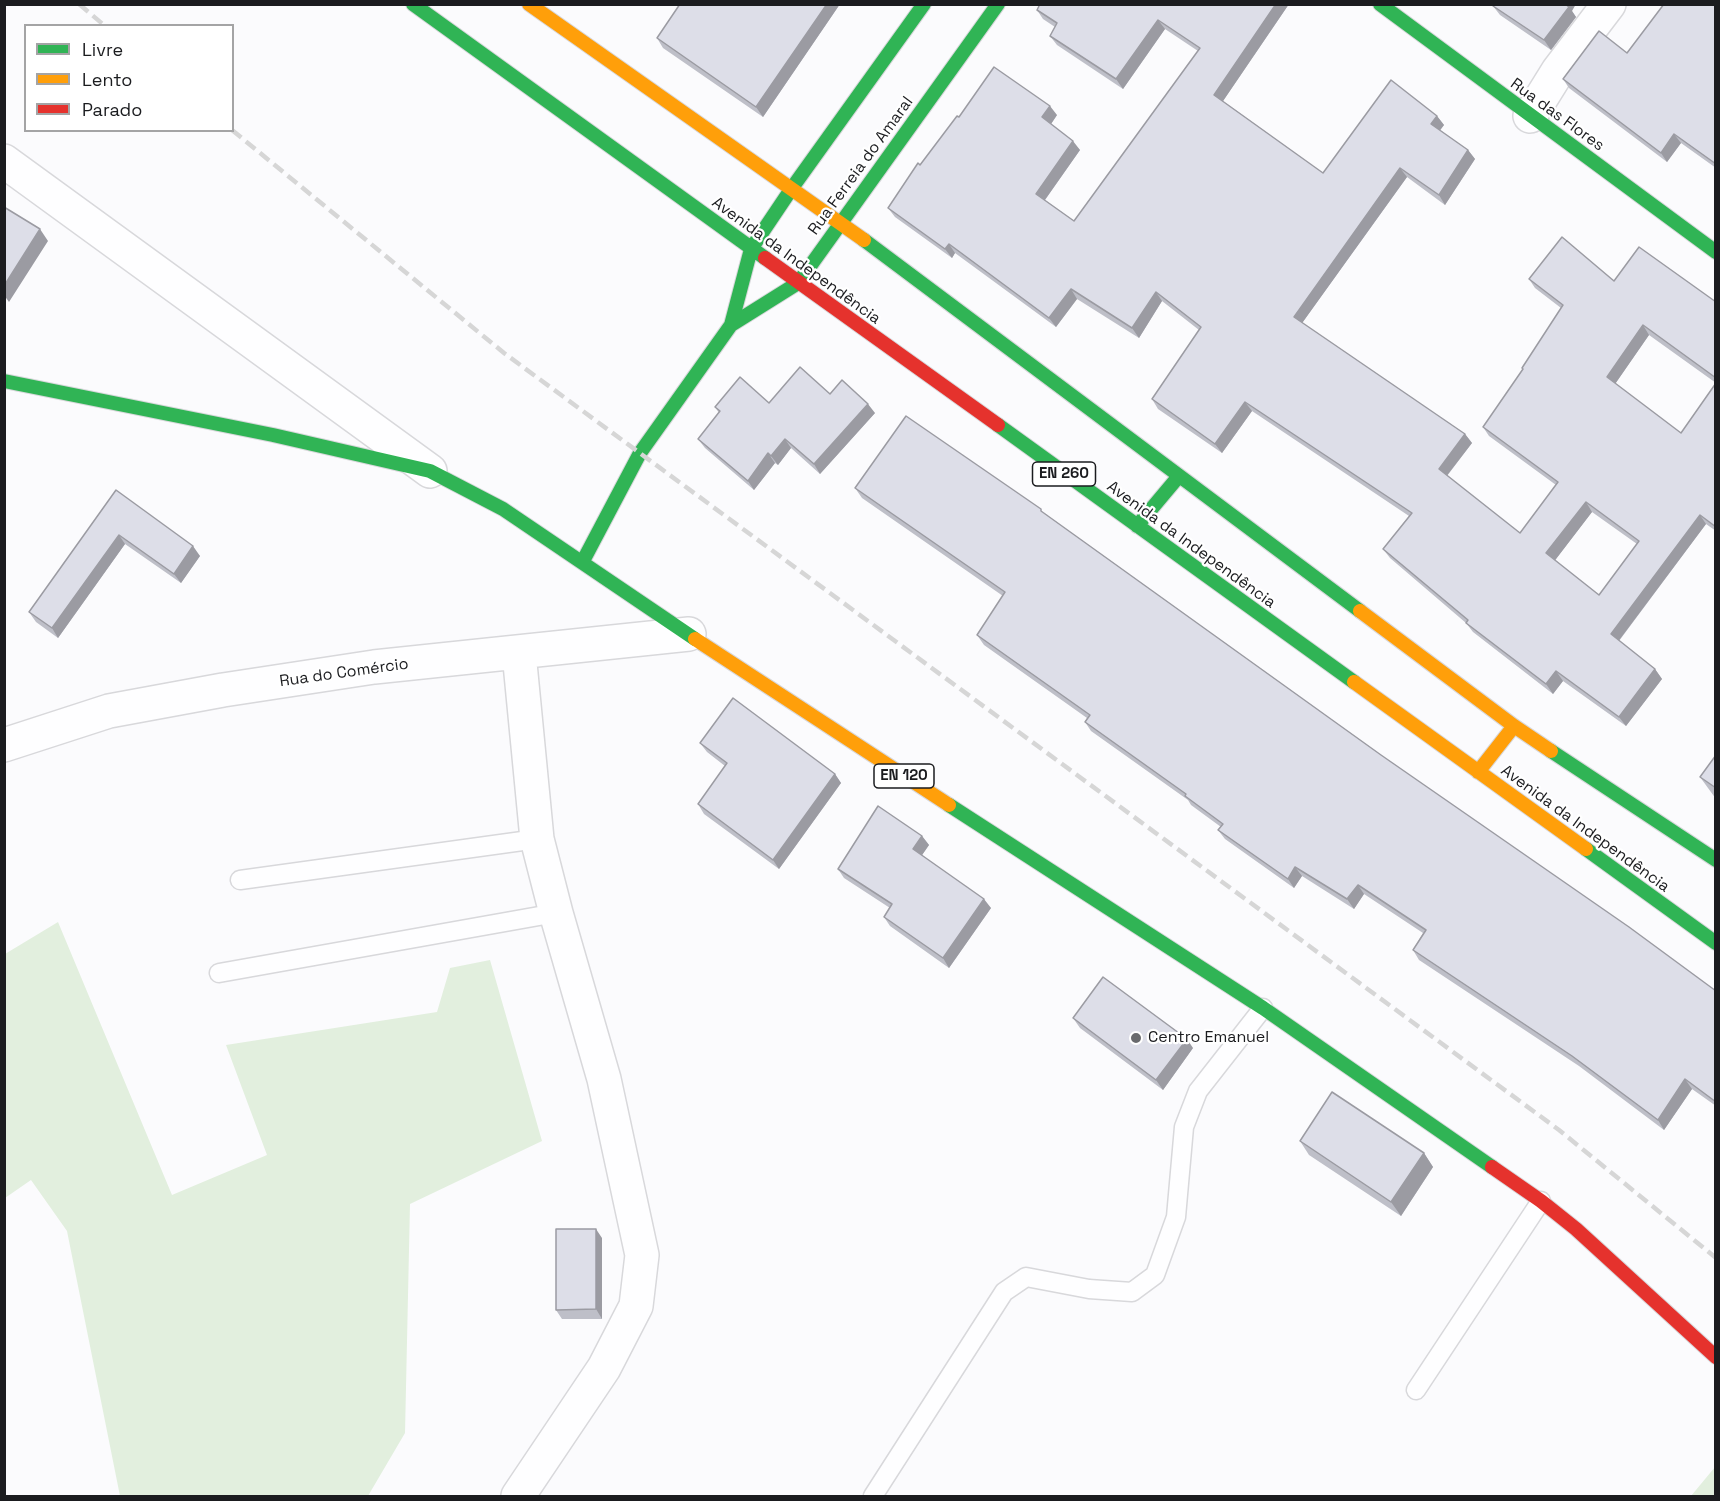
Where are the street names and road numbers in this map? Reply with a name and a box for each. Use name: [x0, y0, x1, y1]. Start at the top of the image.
street label: Rua das Flores: [1506, 75, 1608, 155]
street label: Rua Ferreia do Amaral: [804, 93, 918, 239]
street label: Avenida da Independência: [708, 193, 884, 329]
road number: EN 260: [1032, 462, 1096, 486]
street label: Avenida da Independência: [1103, 477, 1279, 613]
street label: Rua do Comércio: [278, 654, 410, 692]
street label: Avenida da Independência: [1497, 761, 1673, 897]
road number: EN 120: [874, 764, 934, 788]

